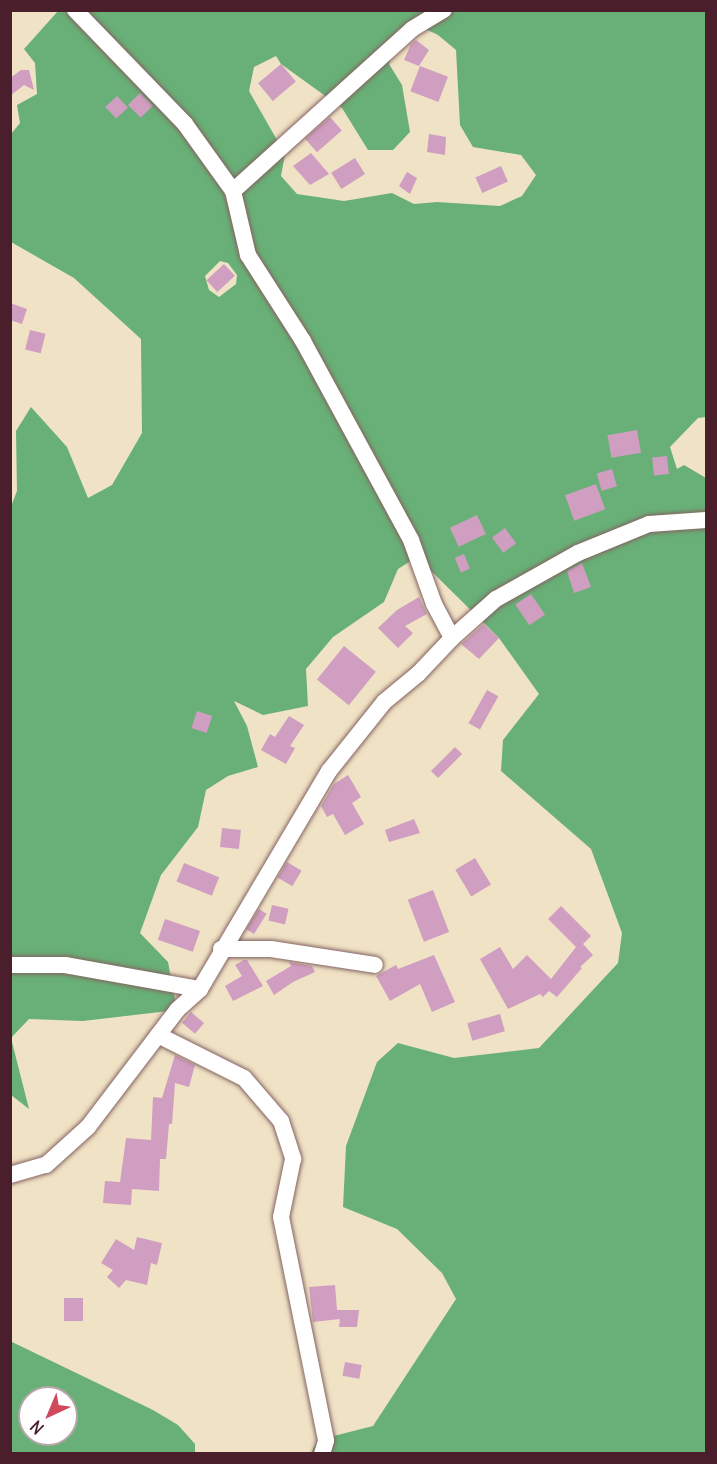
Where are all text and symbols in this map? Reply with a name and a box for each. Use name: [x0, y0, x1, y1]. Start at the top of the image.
north arrow: [18, 1386, 78, 1446]
text: N: [26, 1416, 48, 1439]

